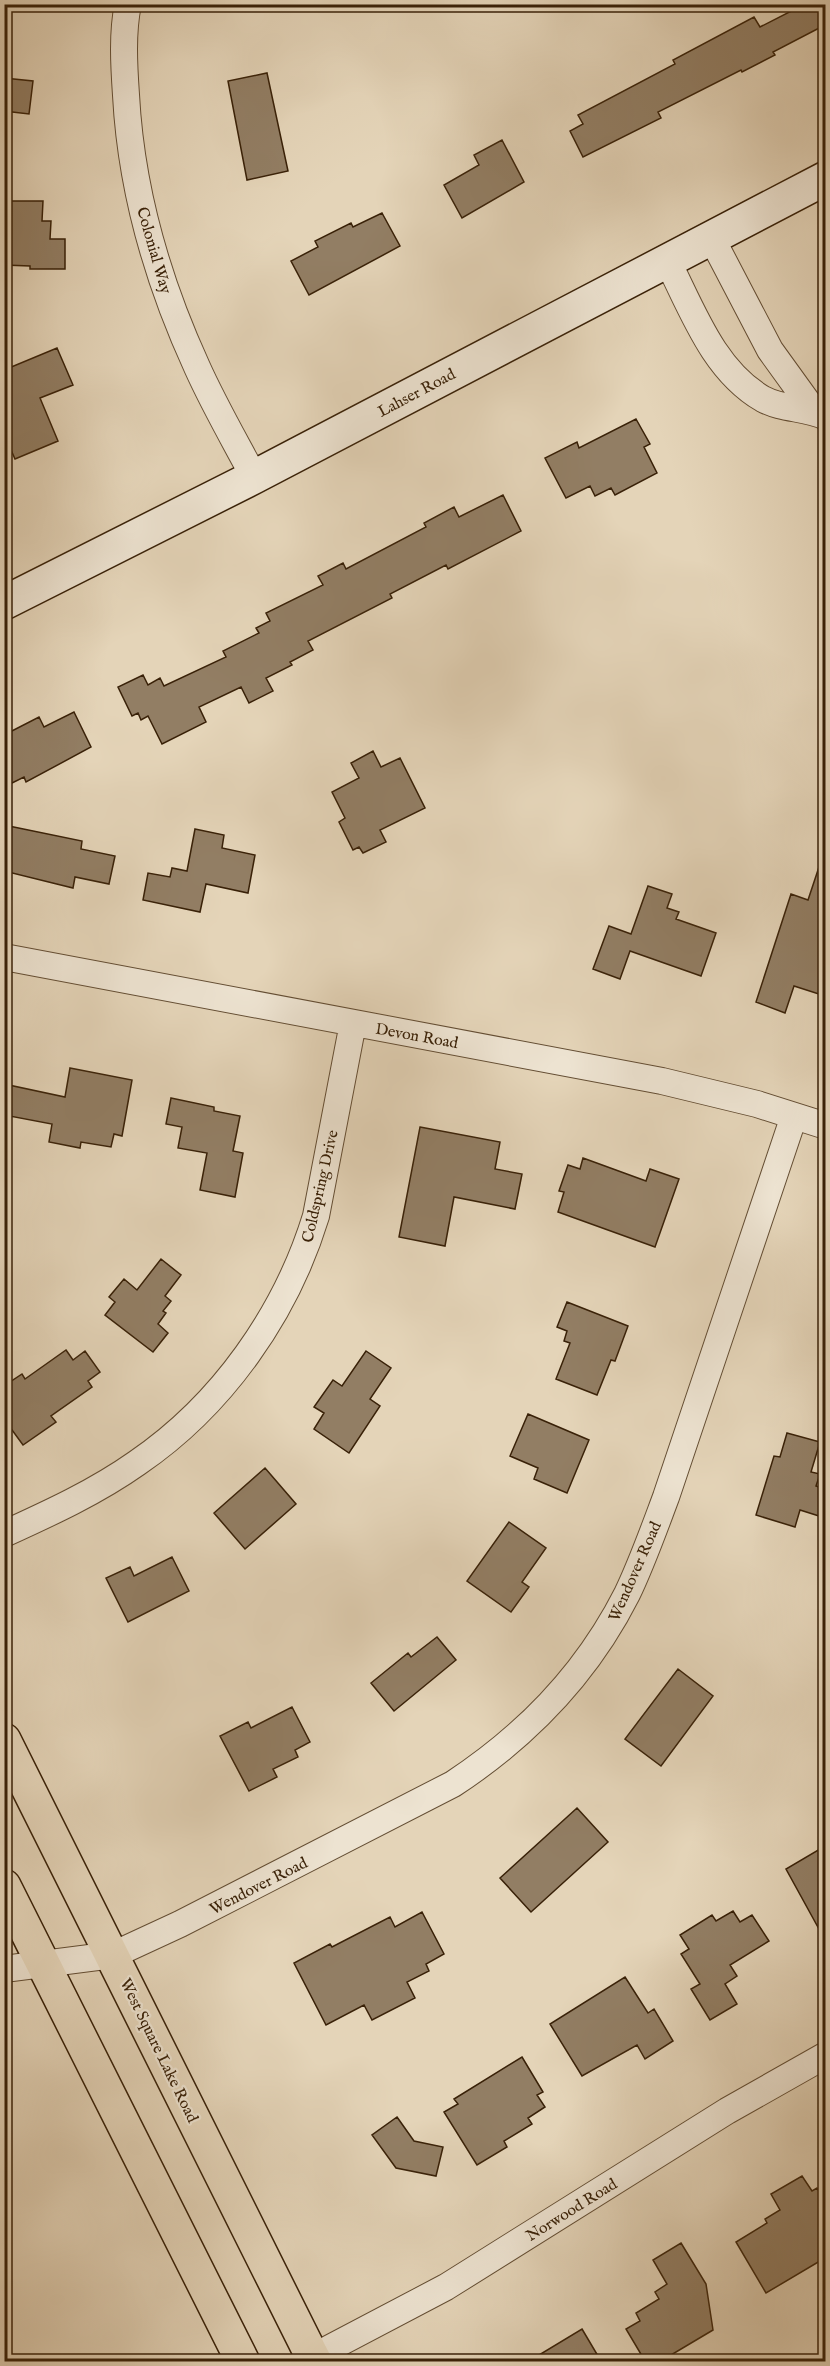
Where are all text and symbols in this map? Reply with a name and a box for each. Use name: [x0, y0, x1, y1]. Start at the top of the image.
street label: Colonial Way: [131, 205, 175, 296]
street label: Lahser Road: [375, 365, 460, 423]
street label: Devon Road: [374, 1020, 460, 1054]
street label: Coldspring Drive: [298, 1128, 344, 1245]
street label: Wendover Road: [605, 1518, 667, 1625]
street label: Wendover Road: [207, 1853, 312, 1920]
street label: West Square Lake Road: [115, 1975, 202, 2127]
street label: Norwood Road: [523, 2174, 622, 2247]

